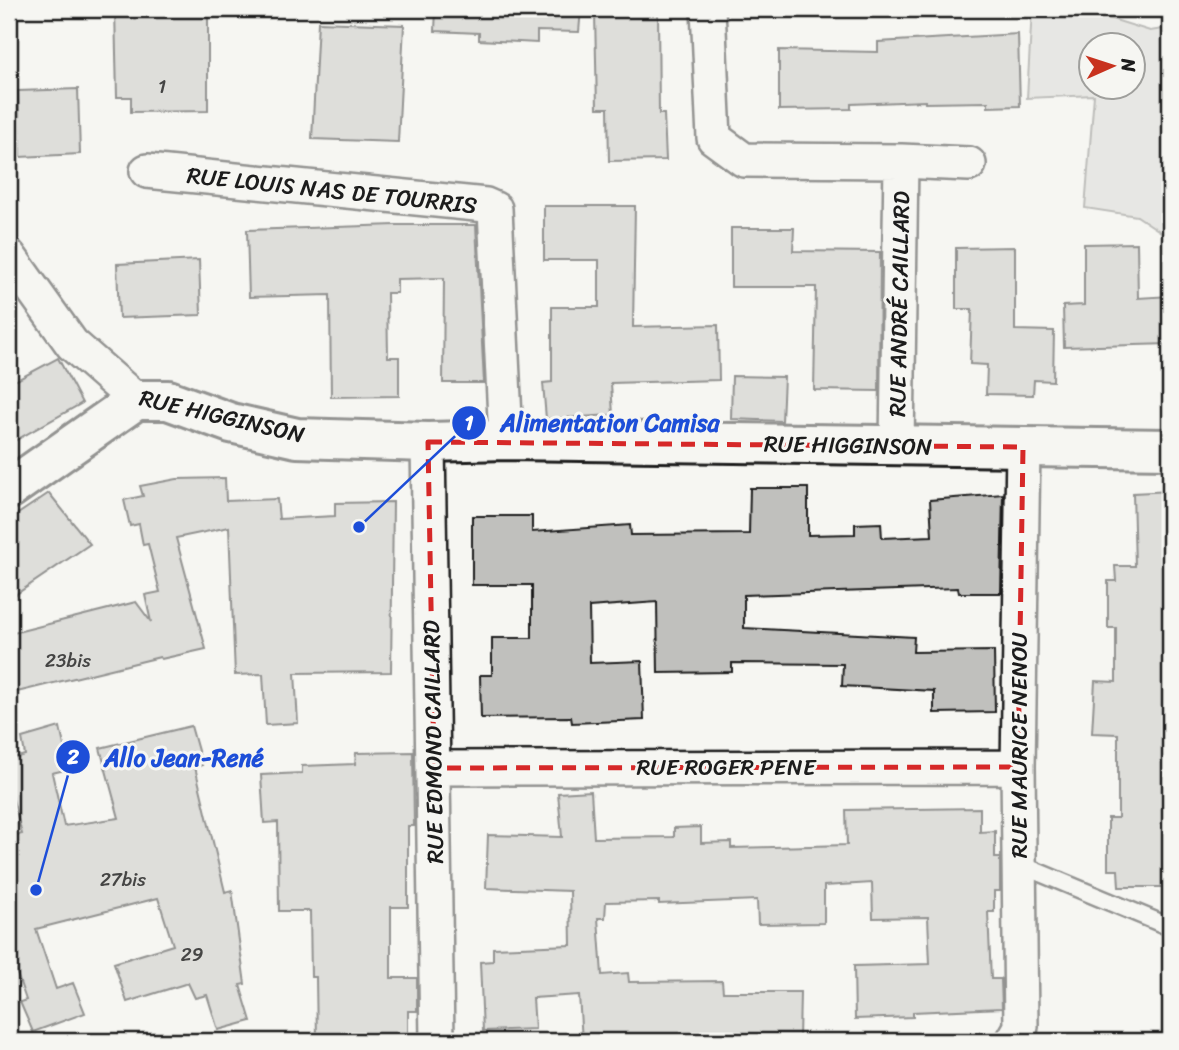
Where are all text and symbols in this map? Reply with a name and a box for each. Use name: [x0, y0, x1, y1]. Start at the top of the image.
north arrow: [1078, 32, 1148, 102]
text: N: [1112, 57, 1145, 73]
house number: 1: [158, 70, 166, 103]
street label: RUE LOUIS NAS DE TOURRIS: [185, 155, 479, 226]
street label: RUE ANDRÉ CAILLARD: [877, 190, 922, 417]
street label: RUE HIGGINSON: [135, 378, 309, 455]
callout: Alimentation Camisa: [451, 400, 733, 445]
text: Alimentation Camisa: [499, 402, 721, 444]
text: 1: [464, 404, 474, 442]
street label: RUE HIGGINSON: [763, 424, 933, 467]
street label: RUE EDMOND CAILLARD: [411, 620, 456, 864]
street label: RUE MAURICE NENOU: [999, 632, 1040, 858]
house number: 23bis: [45, 644, 91, 677]
callout: Allo Jean-René: [56, 735, 278, 780]
text: Allo Jean-René: [103, 737, 265, 779]
text: 2: [66, 738, 79, 776]
street label: RUE ROGER PENE: [636, 747, 817, 788]
house number: 27bis: [100, 863, 146, 896]
house number: 29: [181, 938, 203, 971]

